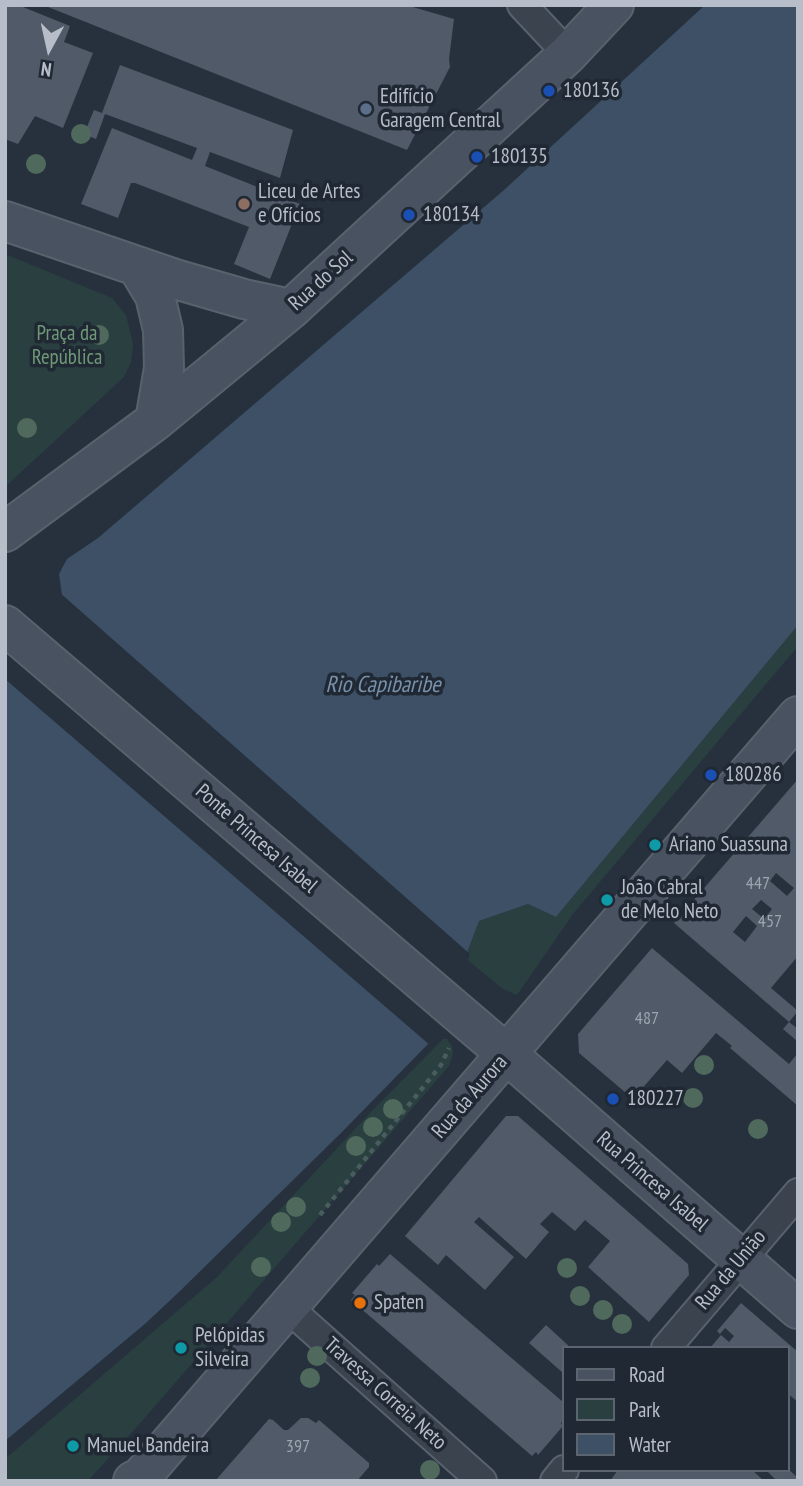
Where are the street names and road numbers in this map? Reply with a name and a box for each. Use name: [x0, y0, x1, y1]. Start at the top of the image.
street label: Rua do Sol: [284, 246, 358, 316]
street label: Ponte Princesa Isabel: [190, 779, 322, 899]
street label: Rua da Aurora: [427, 1050, 513, 1144]
street label: Rua Princesa Isabel: [591, 1127, 713, 1237]
street label: Rua da União: [690, 1225, 772, 1315]
street label: Travessa Correia Neto: [319, 1332, 451, 1456]

